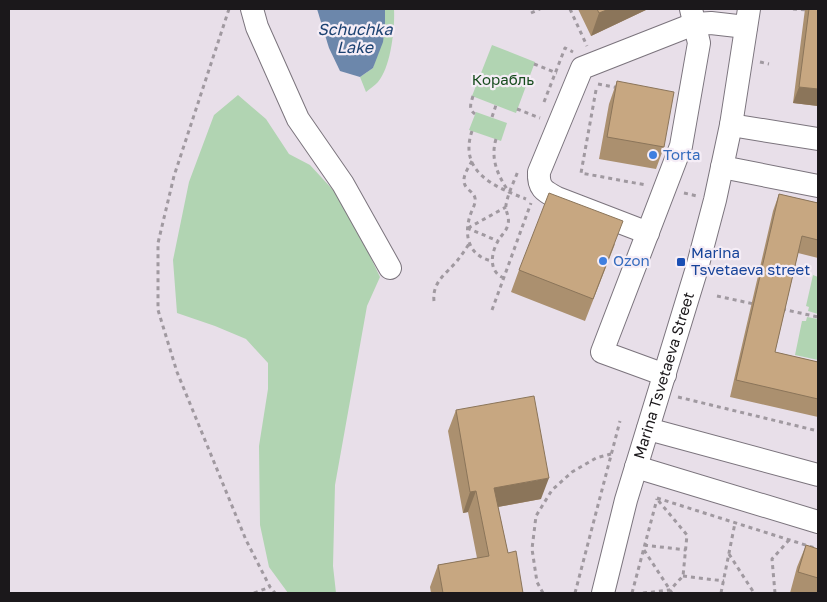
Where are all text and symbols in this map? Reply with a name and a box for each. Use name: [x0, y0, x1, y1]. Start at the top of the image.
water label: Schuchka Lake: [318, 19, 393, 57]
park label: Корабль: [472, 70, 534, 88]
place label: Torta: [663, 145, 701, 163]
marker: Torta: [647, 149, 659, 161]
place label: Marina Tsvetaeva street: [691, 243, 810, 278]
place label: Ozon: [613, 251, 650, 269]
marker: Ozon: [597, 255, 609, 267]
marker: Marina Tsvetaeva street: [675, 256, 687, 268]
street label: Marina Tsvetaeva Street: [629, 290, 697, 461]

